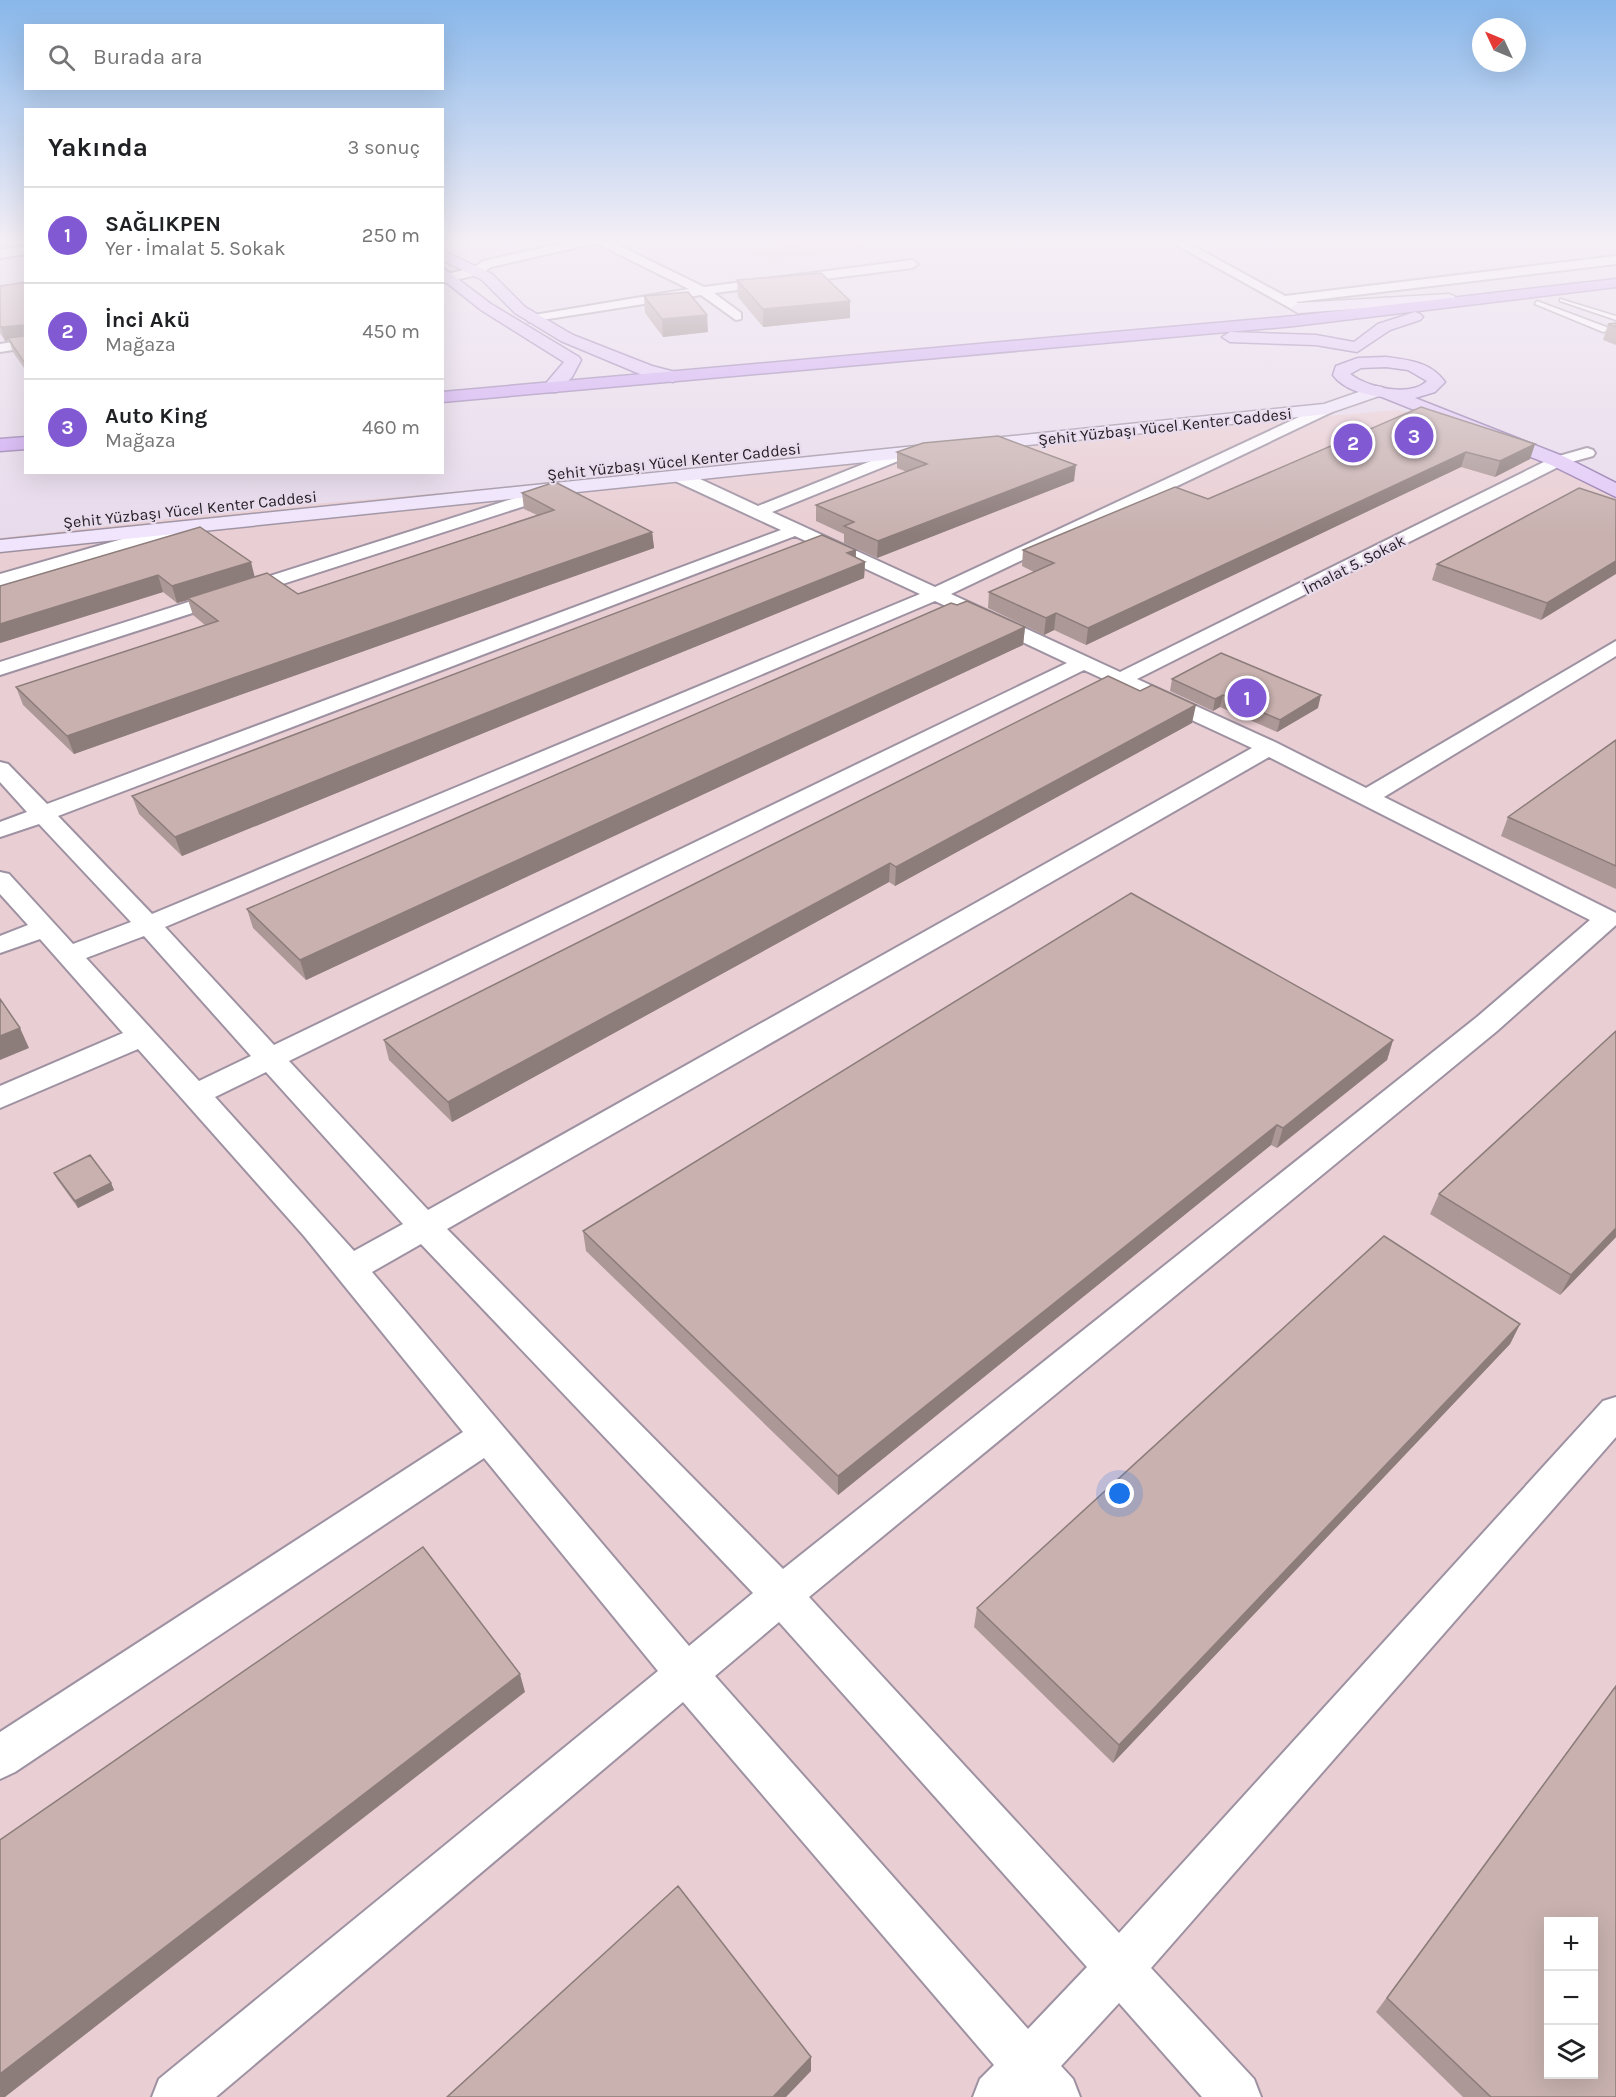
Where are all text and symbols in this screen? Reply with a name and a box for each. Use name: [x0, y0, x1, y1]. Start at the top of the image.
north arrow: [1472, 18, 1526, 72]
search box: [24, 24, 444, 90]
icon: search: [45, 41, 78, 74]
text: Burada ara: [93, 44, 203, 70]
text: Yakında: [48, 132, 148, 163]
text: 3 sonuç: [348, 136, 420, 159]
text: SAĞLIKPEN: [105, 211, 221, 237]
text: 1: [64, 224, 71, 247]
text: 250 m: [362, 224, 420, 247]
text: Yer · İmalat 5. Sokak: [105, 237, 286, 260]
text: İnci Akü: [105, 307, 190, 333]
text: 2: [61, 320, 74, 343]
text: 450 m: [362, 320, 420, 343]
text: Mağaza: [105, 333, 176, 356]
text: Auto King: [105, 403, 207, 429]
street label: Şehit Yüzbaşı Yücel Kenter Caddesi: [1037, 404, 1293, 449]
pin: 3: [1394, 414, 1434, 458]
text: 3: [61, 416, 74, 439]
text: 460 m: [362, 416, 420, 439]
pin: 2: [1334, 420, 1372, 466]
text: Mağaza: [105, 429, 176, 452]
street label: Şehit Yüzbaşı Yücel Kenter Caddesi: [546, 439, 802, 484]
street label: Şehit Yüzbaşı Yücel Kenter Caddesi: [62, 487, 318, 532]
street label: İmalat 5. Sokak: [1300, 530, 1409, 598]
pin: 1: [1228, 676, 1266, 720]
your location: [1105, 1479, 1134, 1508]
map controls: [1544, 1917, 1598, 2079]
button: +: [1544, 1917, 1598, 1971]
button: −: [1544, 1971, 1598, 2025]
button: layers: [1544, 2025, 1598, 2079]

